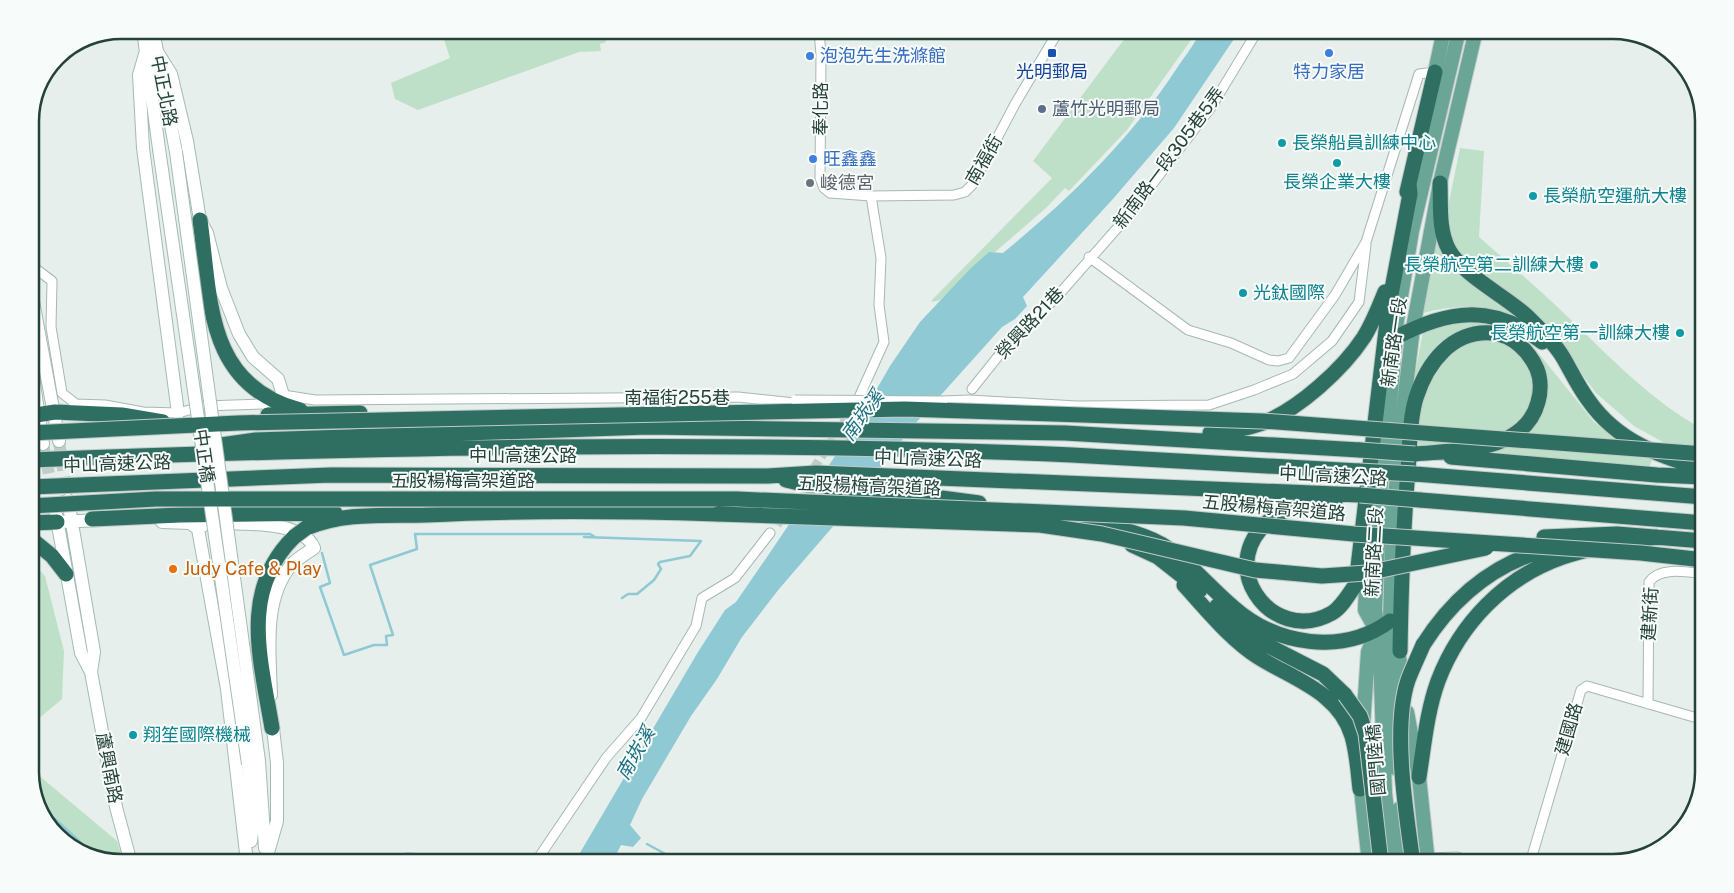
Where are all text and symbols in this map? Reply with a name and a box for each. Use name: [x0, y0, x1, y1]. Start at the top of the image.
place label: 泡泡先生洗滌館: [820, 45, 946, 66]
marker: 光明郵局: [1046, 47, 1058, 59]
marker: 特力家居: [1323, 47, 1335, 59]
marker: 泡泡先生洗滌館: [804, 50, 816, 62]
street label: 中正北路: [147, 54, 182, 128]
place label: 光明郵局: [1016, 61, 1088, 82]
place label: 特力家居: [1293, 61, 1365, 82]
street label: 奉化路: [810, 82, 831, 136]
street label: 新南路一段305巷5弄: [1109, 83, 1229, 232]
place label: 蘆竹光明郵局: [1052, 98, 1160, 119]
marker: 蘆竹光明郵局: [1036, 103, 1048, 115]
street label: 南福街: [961, 131, 1006, 188]
place label: 長榮船員訓練中心: [1292, 132, 1436, 153]
marker: 長榮船員訓練中心: [1276, 137, 1288, 149]
place label: 旺鑫鑫: [823, 148, 877, 169]
marker: 旺鑫鑫: [807, 153, 819, 165]
marker: 長榮企業大樓: [1331, 157, 1343, 169]
place label: 長榮企業大樓: [1283, 171, 1391, 192]
place label: 峻德宮: [820, 172, 874, 193]
marker: 峻德宮: [804, 177, 816, 189]
place label: 長榮航空運航大樓: [1543, 185, 1687, 206]
marker: 長榮航空運航大樓: [1527, 190, 1539, 202]
place label: 長榮航空第二訓練大樓: [1404, 254, 1584, 275]
marker: 長榮航空第二訓練大樓: [1588, 259, 1600, 271]
place label: 光鈦國際: [1253, 282, 1325, 303]
street label: 榮興路21巷: [991, 283, 1068, 363]
marker: 光鈦國際: [1237, 287, 1249, 299]
street label: 新南路一段: [1377, 296, 1410, 388]
place label: 長榮航空第一訓練大樓: [1490, 322, 1670, 343]
marker: 長榮航空第一訓練大樓: [1674, 327, 1686, 339]
water label: 南崁溪: [836, 383, 889, 445]
street label: 南福街255巷: [624, 387, 730, 408]
street label: 中正橋: [190, 428, 219, 484]
street label: 中山高速公路: [469, 445, 577, 466]
street label: 中山高速公路: [874, 446, 982, 471]
street label: 中山高速公路: [63, 451, 171, 476]
street label: 中山高速公路: [1279, 462, 1388, 489]
street label: 五股楊梅高架道路: [391, 470, 535, 491]
street label: 五股楊梅高架道路: [797, 472, 941, 499]
street label: 五股楊梅高架道路: [1201, 491, 1347, 524]
street label: 新南路二段: [1361, 506, 1386, 597]
place label: Judy Cafe & Play: [183, 558, 322, 579]
marker: Judy Cafe & Play: [167, 563, 179, 575]
street label: 建新街: [1638, 586, 1661, 641]
street label: 建國路: [1551, 700, 1586, 758]
water label: 南崁溪: [611, 720, 660, 783]
street label: 國門陸橋: [1362, 723, 1389, 797]
place label: 翔笙國際機械: [143, 724, 251, 745]
marker: 翔笙國際機械: [127, 729, 139, 741]
street label: 蘆興南路: [92, 731, 127, 805]

